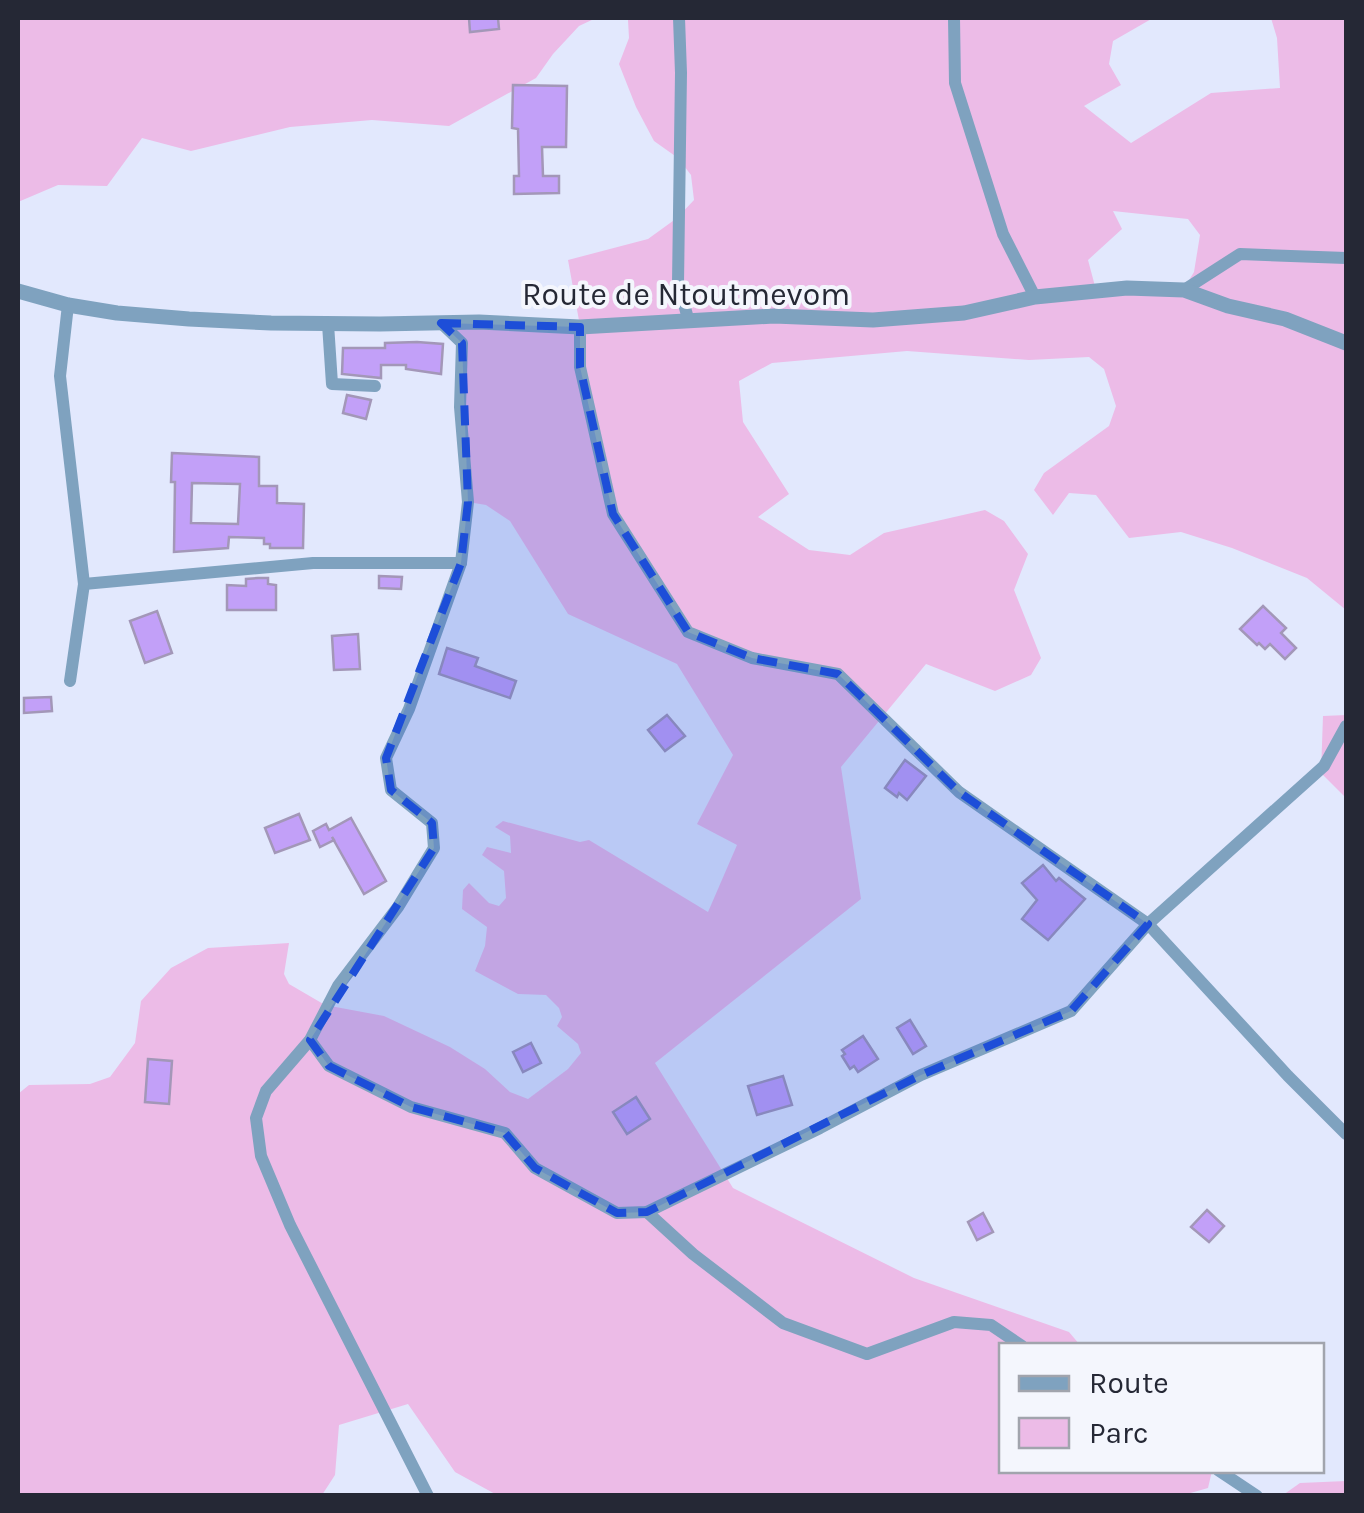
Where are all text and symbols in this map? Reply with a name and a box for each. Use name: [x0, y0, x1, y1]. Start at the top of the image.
street label: Route de Ntoutmevom: [522, 276, 850, 313]
legend: [999, 1343, 1324, 1473]
text: Route: [1089, 1365, 1169, 1401]
text: Parc: [1089, 1415, 1148, 1451]

